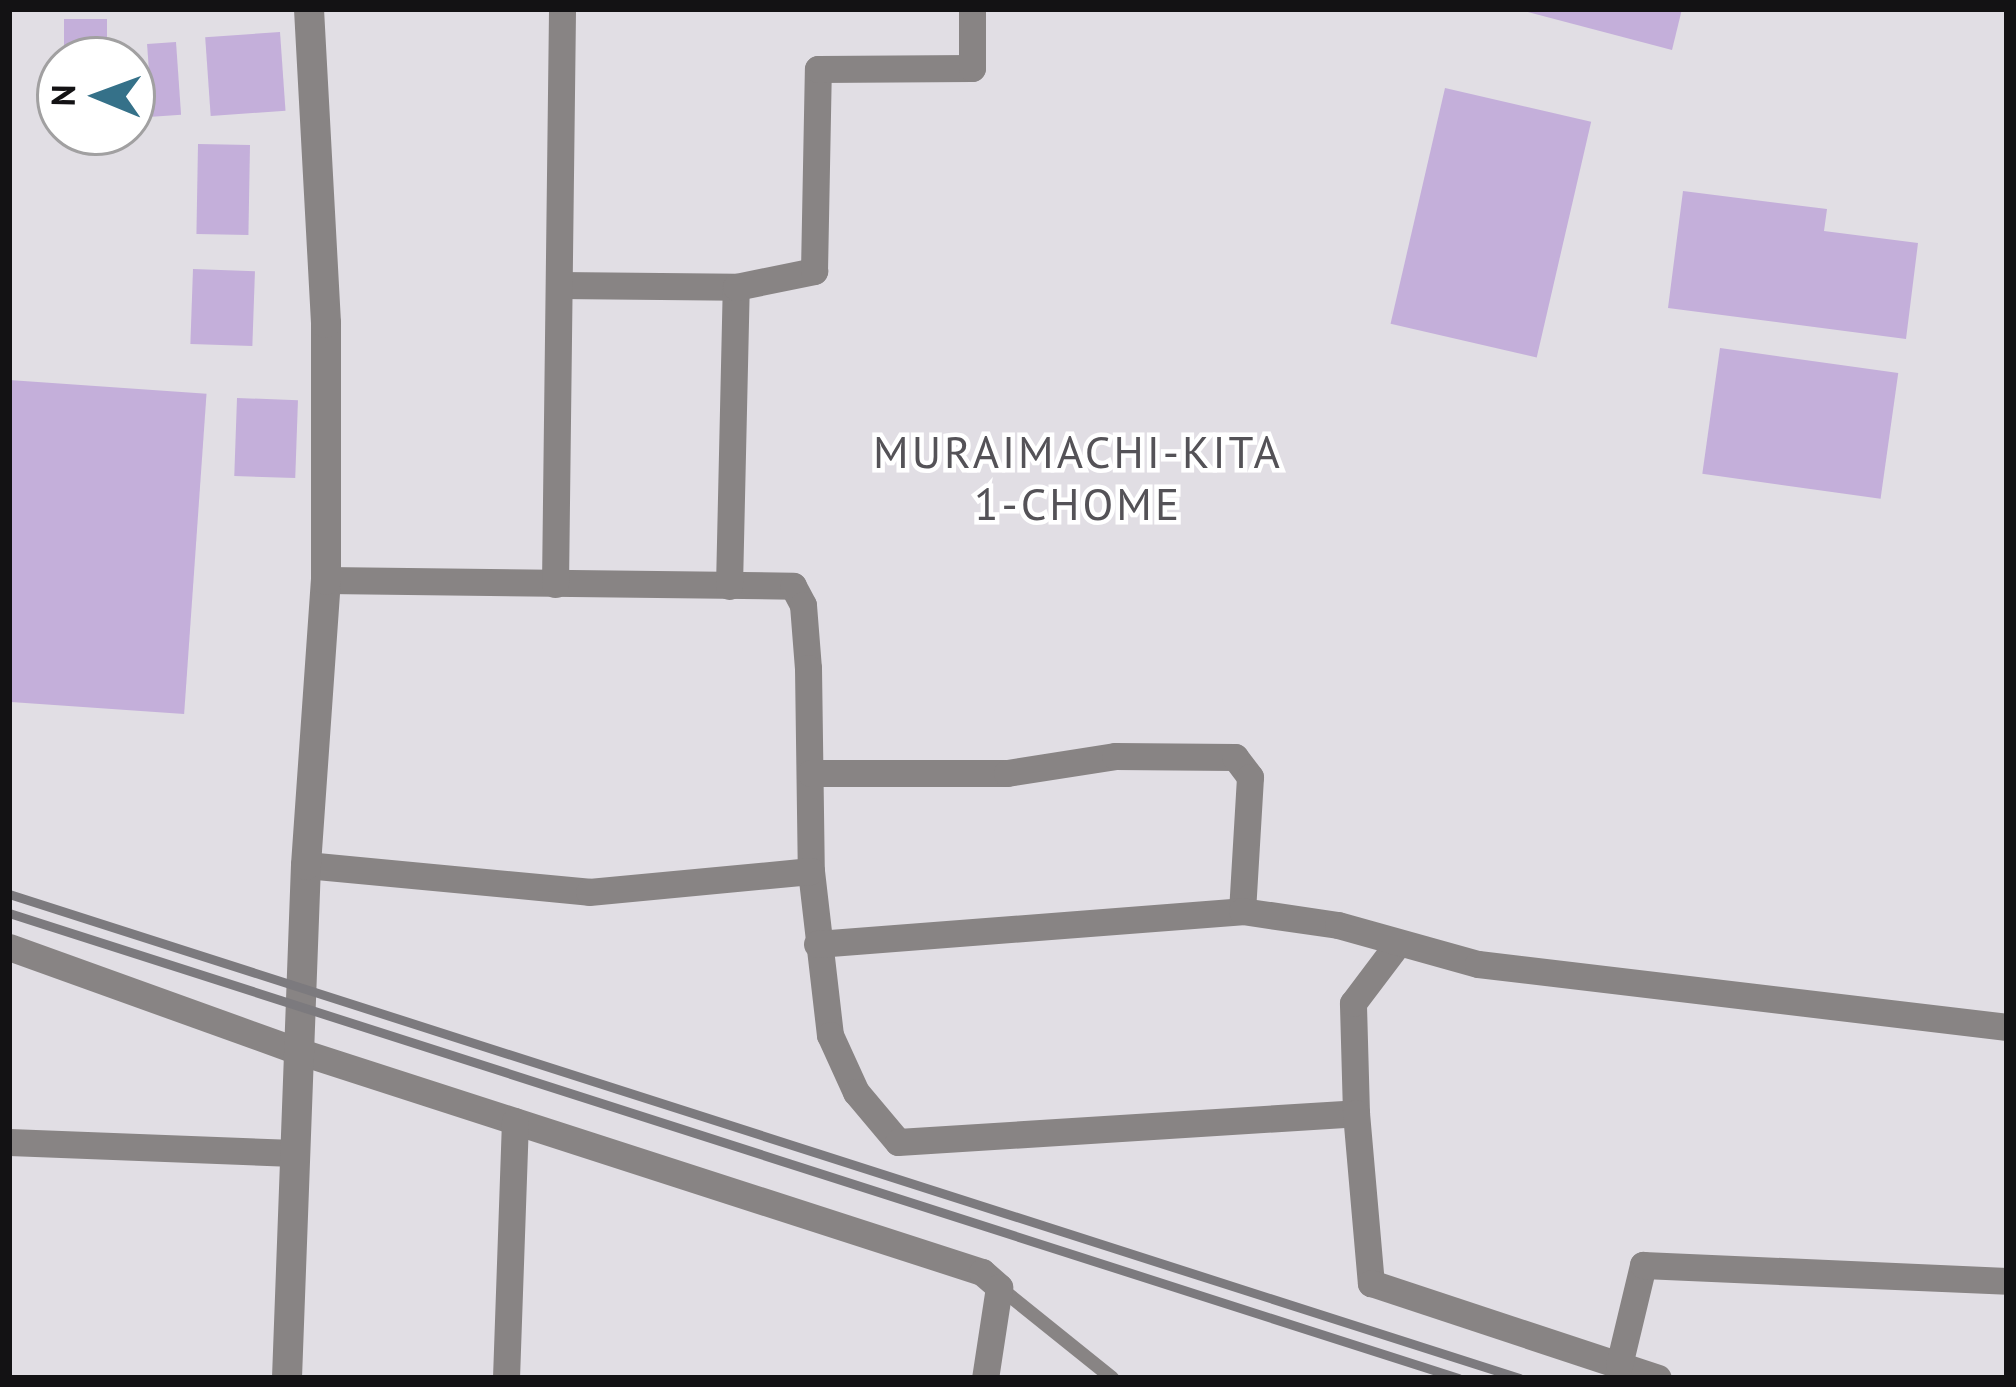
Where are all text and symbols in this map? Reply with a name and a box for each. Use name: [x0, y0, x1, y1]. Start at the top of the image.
north arrow: [36, 36, 156, 156]
text: N: [41, 84, 84, 107]
district label: MURAIMACHI-KITA 1-CHOME: [873, 425, 1283, 531]

